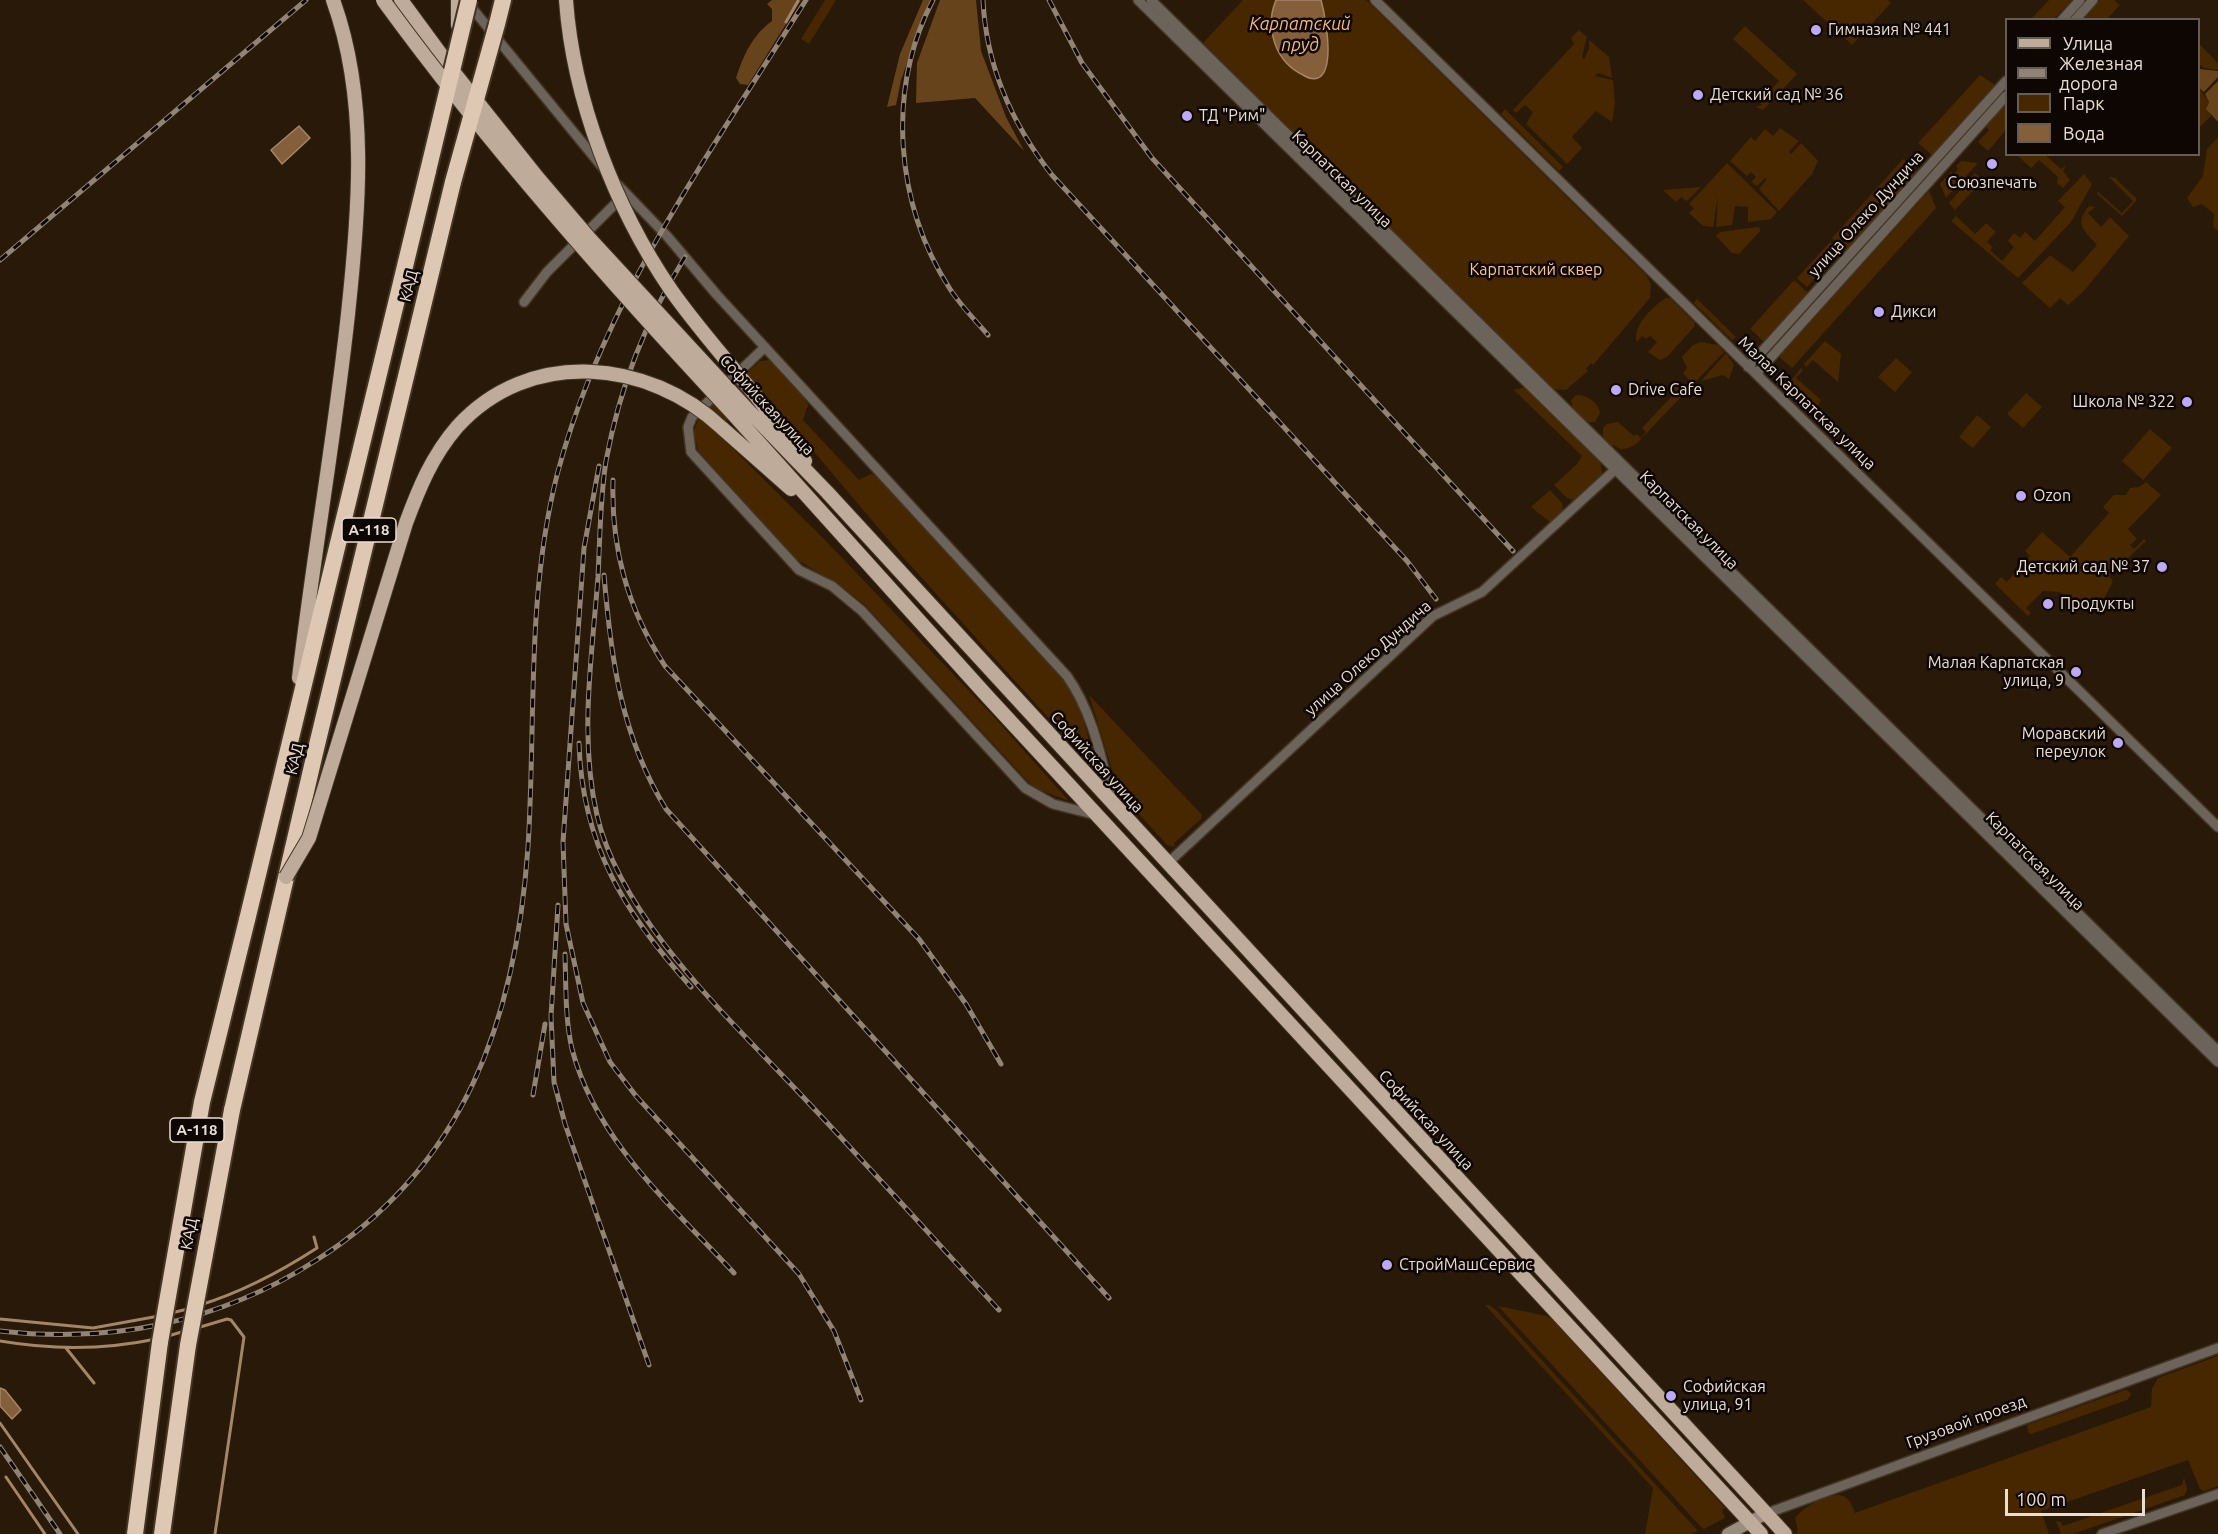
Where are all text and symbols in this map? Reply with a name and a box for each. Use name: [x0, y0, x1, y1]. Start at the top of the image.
water label: Карпатский пруд: [1249, 13, 1351, 56]
legend: [2005, 18, 2200, 156]
place label: Гимназия № 441: [1828, 20, 1951, 40]
marker: Гимназия № 441: [1809, 23, 1823, 37]
text: Улица: [2063, 33, 2113, 53]
text: Железная дорога: [2059, 53, 2143, 93]
place label: Детский сад № 36: [1710, 85, 1843, 105]
marker: Детский сад № 36: [1691, 88, 1705, 102]
text: Парк: [2063, 93, 2104, 113]
place label: ТД "Рим": [1199, 106, 1265, 126]
marker: ТД "Рим": [1180, 109, 1194, 123]
text: Вода: [2063, 123, 2105, 143]
street label: Карпатская улица: [1288, 126, 1396, 232]
street label: улица Олеко Дундича: [1804, 147, 1928, 281]
marker: Союзпечать: [1985, 157, 1999, 171]
place label: Союзпечать: [1947, 173, 2037, 193]
park label: Карпатский сквер: [1470, 260, 1602, 280]
street label: КАД: [396, 268, 422, 304]
place label: Дикси: [1891, 302, 1937, 322]
marker: Дикси: [1872, 305, 1886, 319]
street label: Малая Карпатская улица: [1734, 332, 1880, 474]
street label: Софийская улица: [716, 351, 818, 459]
place label: Drive Cafe: [1628, 380, 1702, 400]
marker: Drive Cafe: [1609, 383, 1623, 397]
place label: Школа № 322: [2073, 392, 2175, 412]
marker: Школа № 322: [2180, 395, 2194, 409]
street label: Карпатская улица: [1636, 467, 1742, 573]
place label: Ozon: [2033, 486, 2071, 506]
marker: Ozon: [2014, 489, 2028, 503]
road number: А-118: [342, 518, 396, 542]
place label: Детский сад № 37: [2017, 557, 2150, 577]
marker: Детский сад № 37: [2155, 560, 2169, 574]
place label: Продукты: [2060, 594, 2135, 614]
street label: улица Олеко Дундича: [1301, 596, 1435, 720]
marker: Продукты: [2041, 597, 2055, 611]
place label: Малая Карпатская улица, 9: [1928, 653, 2064, 691]
marker: Малая Карпатская улица, 9: [2069, 665, 2083, 679]
street label: Софийская улица: [1046, 707, 1148, 817]
place label: Моравский переулок: [2022, 724, 2106, 762]
marker: Моравский переулок: [2111, 736, 2125, 750]
street label: КАД: [282, 741, 308, 777]
street label: Карпатская улица: [1982, 808, 2088, 914]
street label: Софийская улица: [1375, 1066, 1477, 1174]
road number: А-118: [170, 1118, 224, 1142]
street label: КАД: [177, 1216, 201, 1252]
place label: СтройМашСервис: [1399, 1255, 1533, 1275]
marker: СтройМашСервис: [1380, 1258, 1394, 1272]
place label: Софийская улица, 91: [1683, 1377, 1766, 1415]
marker: Софийская улица, 91: [1664, 1389, 1678, 1403]
street label: Грузовой проезд: [1904, 1391, 2028, 1453]
scale bar: [2008, 1477, 2148, 1515]
text: 100 m: [2016, 1489, 2066, 1509]

